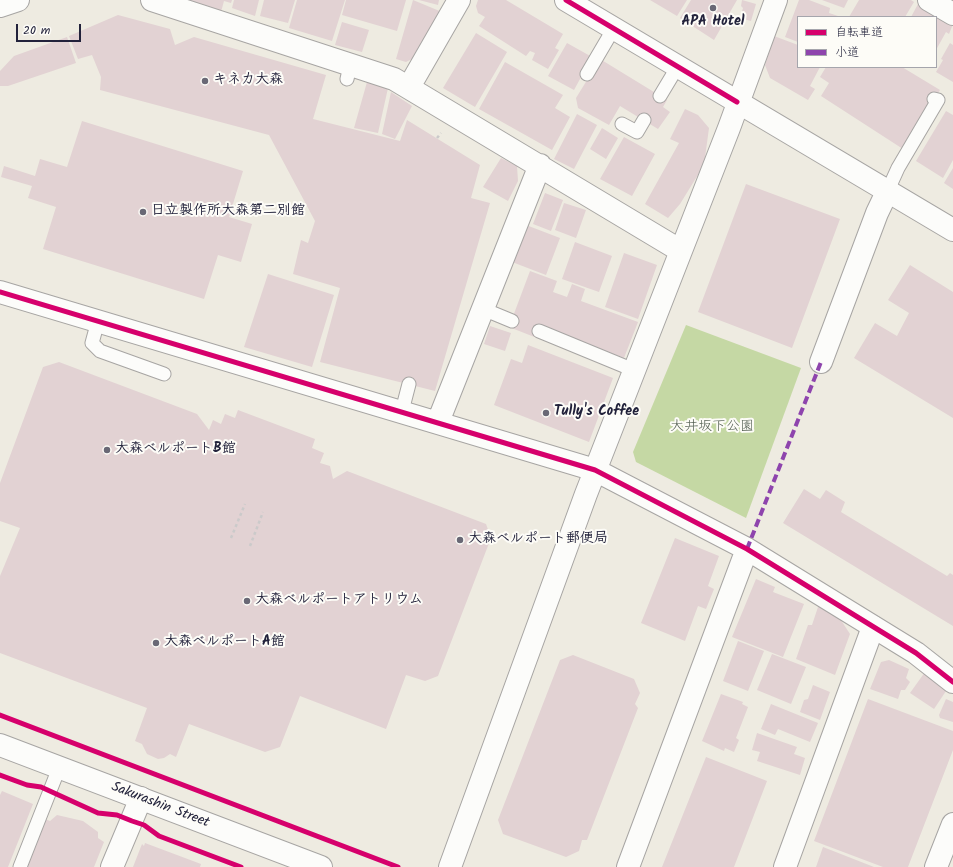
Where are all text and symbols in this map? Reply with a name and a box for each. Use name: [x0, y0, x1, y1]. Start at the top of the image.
marker: APA Hotel: [708, 3, 718, 13]
place label: APA Hotel: [681, 15, 745, 31]
scale bar: [18, 16, 83, 42]
legend: [797, 16, 937, 68]
text: 20 m: [23, 21, 50, 40]
text: 自転車道: [835, 23, 883, 42]
text: 小道: [835, 43, 859, 62]
place label: キネカ大森: [213, 73, 283, 89]
marker: キネカ大森: [200, 76, 210, 86]
place label: 日立製作所大森第二別館: [151, 204, 305, 220]
marker: 日立製作所大森第二別館: [138, 207, 148, 217]
place label: Tully's Coffee: [554, 405, 639, 421]
marker: Tully's Coffee: [541, 408, 551, 418]
park label: 大井坂下公園: [670, 420, 754, 436]
place label: 大森ベルポートB館: [115, 442, 236, 458]
marker: 大森ベルポートB館: [102, 445, 112, 455]
place label: 大森ベルポート郵便局: [468, 532, 608, 548]
marker: 大森ベルポート郵便局: [455, 535, 465, 545]
place label: 大森ベルポートアトリウム: [255, 593, 423, 609]
marker: 大森ベルポートアトリウム: [242, 596, 252, 606]
place label: 大森ベルポートA館: [164, 635, 285, 651]
marker: 大森ベルポートA館: [151, 638, 161, 648]
street label: Sakurashin Street: [108, 780, 212, 832]

